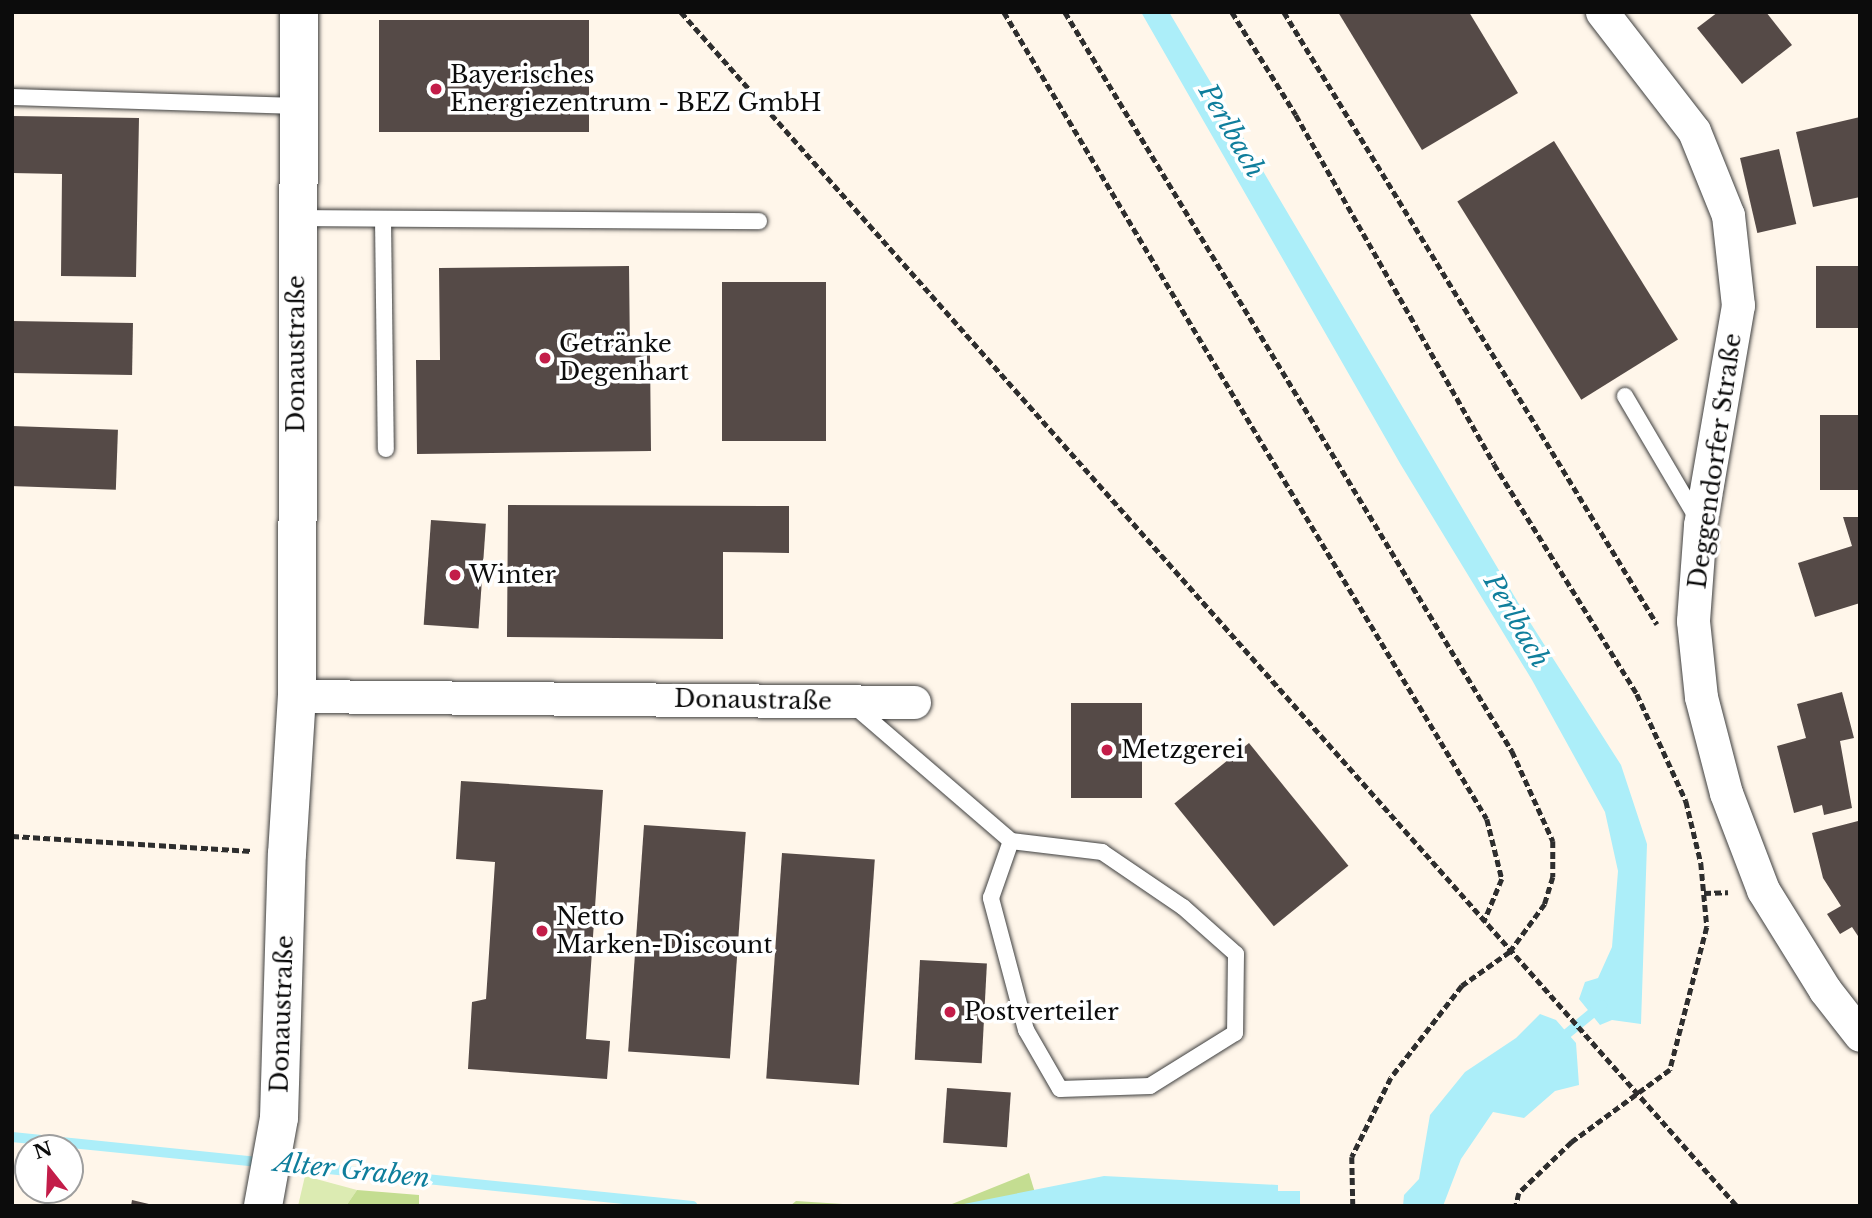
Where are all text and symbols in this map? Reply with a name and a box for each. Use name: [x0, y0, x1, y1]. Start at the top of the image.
place label: Bayerisches Energiezentrum - BEZ GmbH: [450, 61, 821, 117]
water label: Perlbach: [1192, 78, 1270, 184]
marker: Bayerisches Energiezentrum - BEZ GmbH: [428, 81, 444, 97]
street label: Donaustraße: [282, 275, 310, 433]
place label: Getränke Degenhart: [559, 330, 689, 386]
street label: Deggendorfer Straße: [1683, 331, 1747, 591]
marker: Getränke Degenhart: [537, 350, 553, 366]
place label: Winter: [469, 561, 556, 589]
marker: Winter: [447, 567, 463, 583]
water label: Perlbach: [1477, 568, 1555, 674]
street label: Donaustraße: [674, 684, 832, 716]
place label: Metzgerei: [1121, 736, 1244, 764]
marker: Metzgerei: [1099, 742, 1115, 758]
place label: Netto Marken-Discount: [556, 903, 772, 959]
marker: Netto Marken-Discount: [534, 923, 550, 939]
street label: Donaustraße: [265, 935, 299, 1093]
place label: Postverteiler: [964, 998, 1119, 1026]
marker: Postverteiler: [942, 1004, 958, 1020]
north arrow: [14, 1134, 84, 1204]
text: N: [31, 1137, 55, 1164]
water label: Alter Graben: [272, 1147, 432, 1195]

